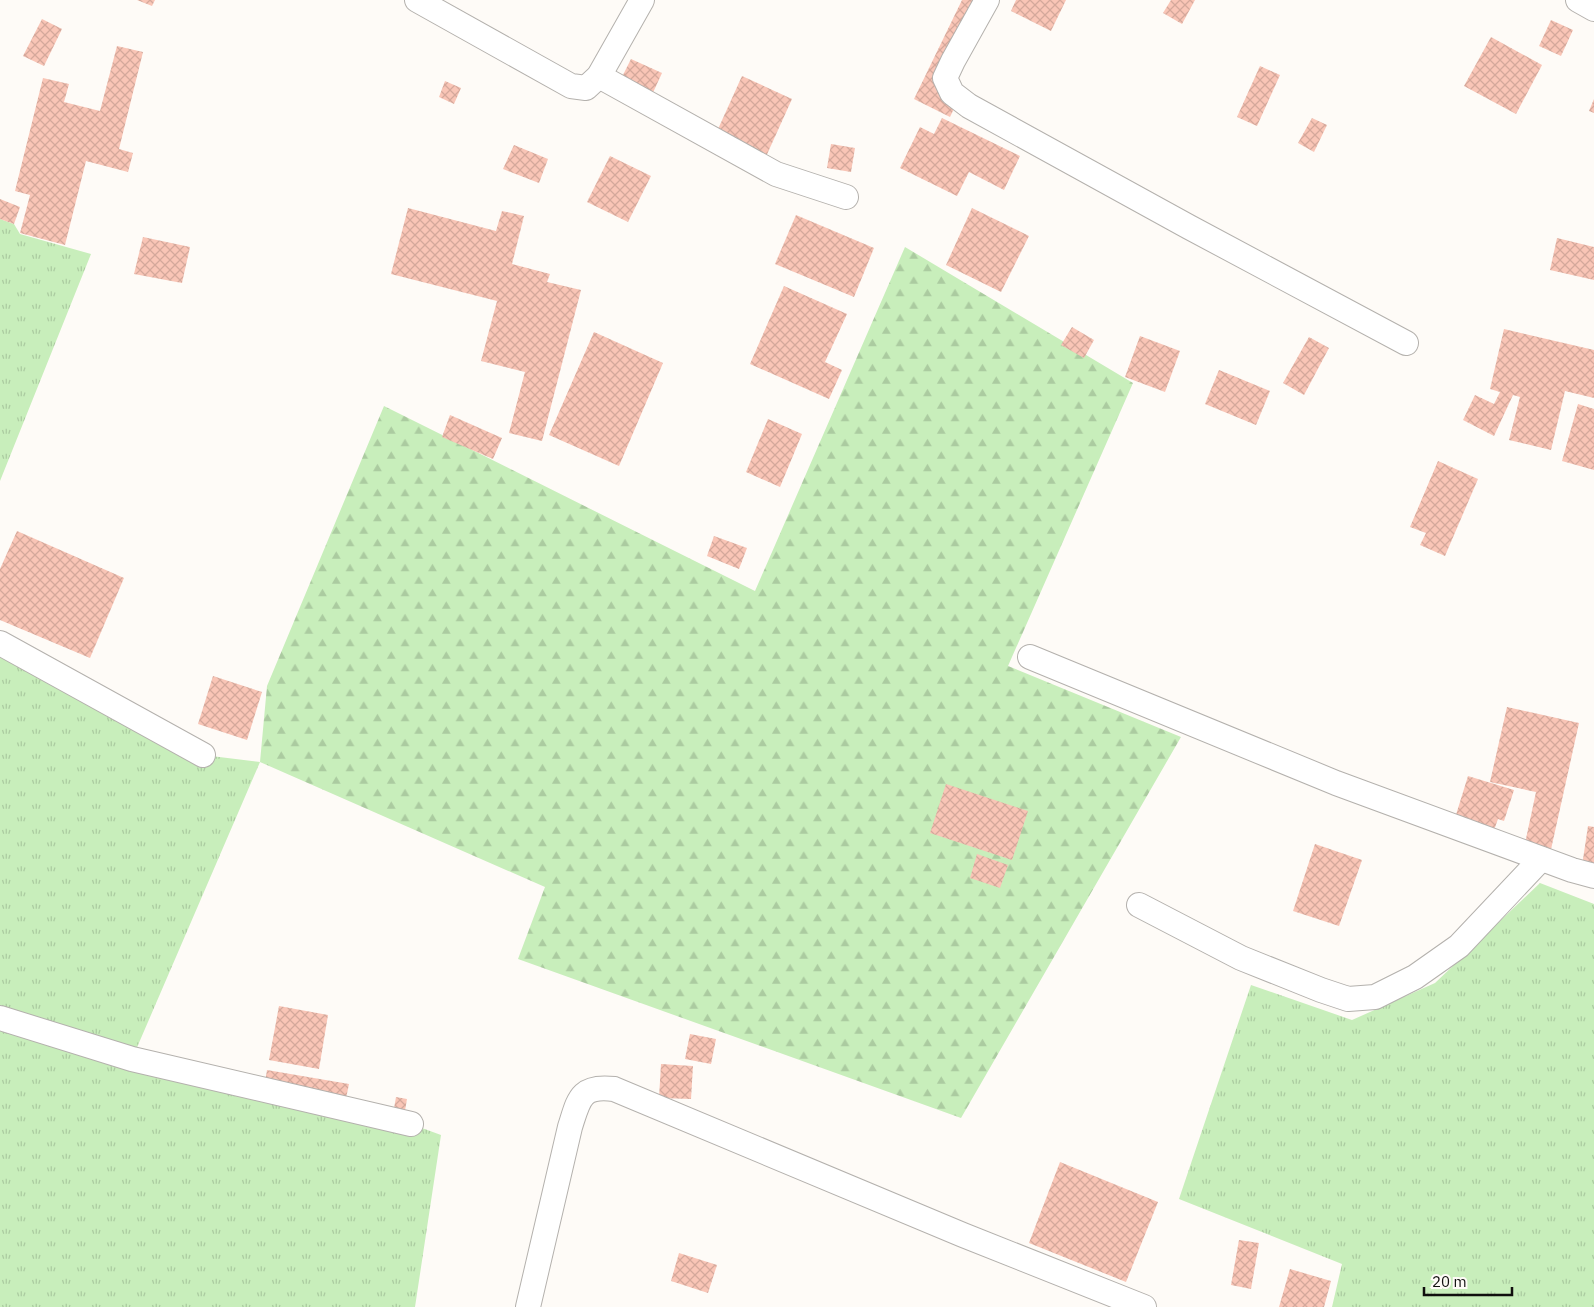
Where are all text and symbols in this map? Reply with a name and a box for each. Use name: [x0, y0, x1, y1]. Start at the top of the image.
scale bar: [1424, 1264, 1512, 1296]
text: 20 m: [1432, 1272, 1467, 1291]

